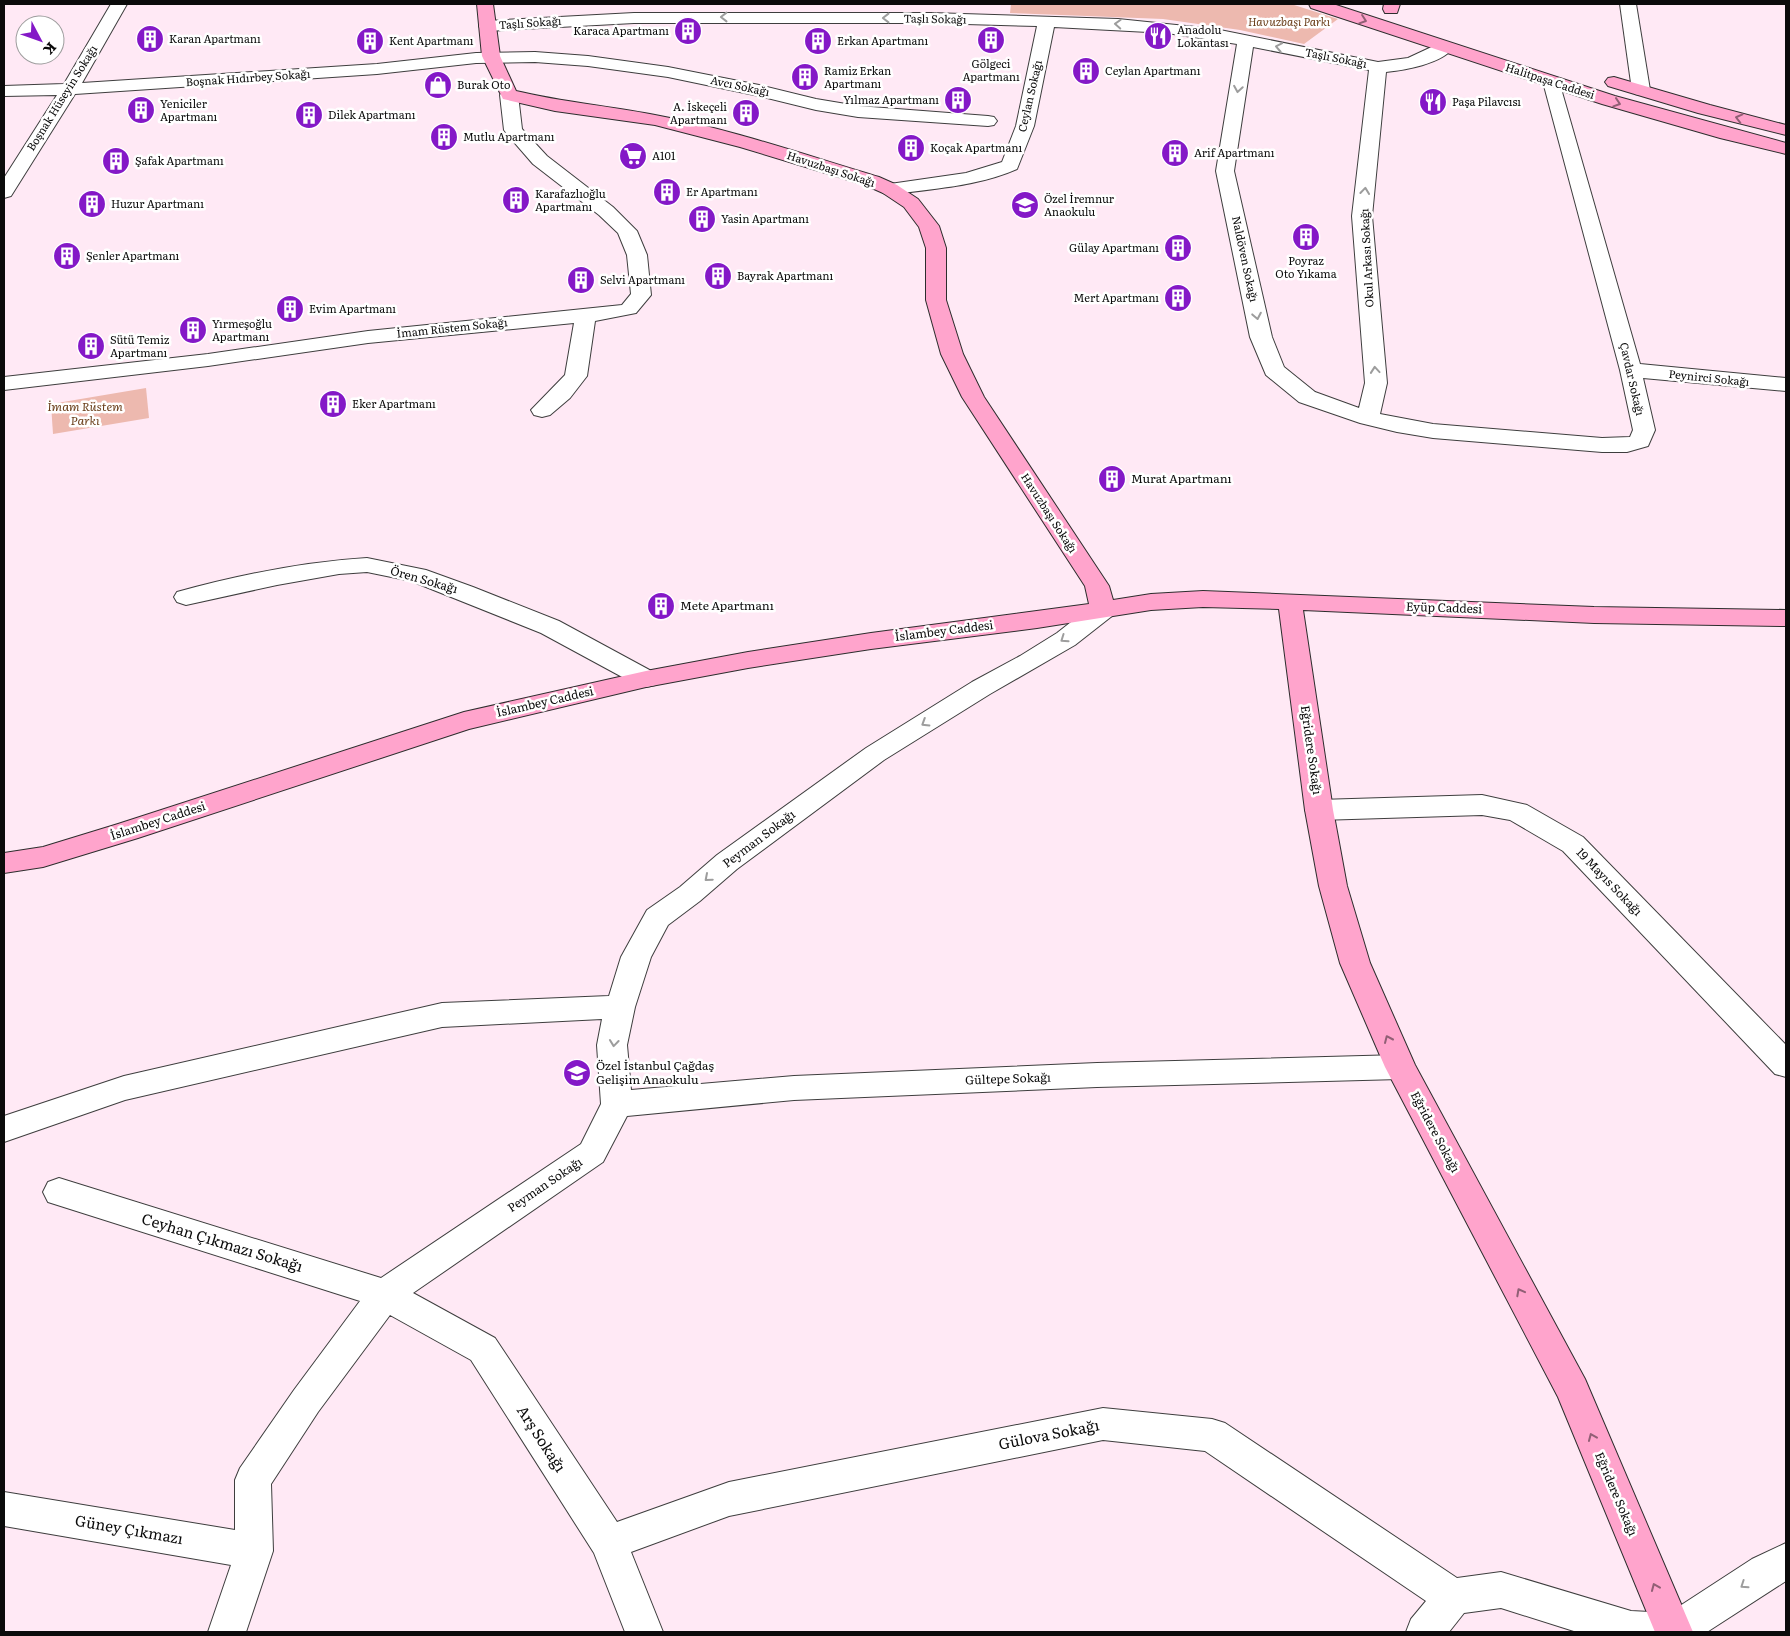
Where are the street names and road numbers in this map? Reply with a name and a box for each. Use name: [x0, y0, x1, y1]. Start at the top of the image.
street label: Taşlı Sokağı: [903, 9, 967, 27]
street label: Taşlı Sokağı: [498, 12, 562, 32]
street label: Boşnak Hüseyin Sokağı: [22, 41, 100, 153]
street label: Taşlı Sokağı: [1304, 43, 1369, 71]
street label: Ceylan Sokağı: [1013, 58, 1045, 133]
street label: Halitpaşa Caddesi: [1504, 58, 1597, 102]
street label: Boşnak Hıdırbey Sokağı: [185, 65, 311, 89]
street label: Avcı Sokağı: [709, 71, 772, 99]
street label: Havuzbaşı Sokağı: [785, 146, 878, 190]
street label: Okul Arkası Sokağı: [1355, 208, 1377, 308]
street label: Naldöven Sokağı: [1229, 214, 1263, 304]
street label: İmam Rüstem Sokağı: [396, 313, 508, 341]
street label: Çavdar Sokağı: [1617, 341, 1649, 417]
street label: Peynirci Sokağı: [1668, 365, 1751, 389]
street label: Havuzbaşı Sokağı: [1018, 469, 1082, 556]
street label: Ören Sokağı: [388, 561, 460, 597]
street label: Eyüp Caddesi: [1406, 597, 1482, 617]
street label: İslambey Caddesi: [894, 615, 994, 645]
street label: İslambey Caddesi: [494, 681, 595, 721]
street label: Eğridere Sokağı: [1297, 704, 1327, 796]
street label: İslambey Caddesi: [108, 796, 208, 844]
street label: Peyman Sokağı: [718, 805, 799, 872]
street label: 19 Mayıs Sokağı: [1573, 843, 1647, 919]
street label: Gültepe Sokağı: [965, 1068, 1051, 1088]
street label: Eğridere Sokağı: [1407, 1088, 1465, 1176]
street label: Peyman Sokağı: [503, 1152, 586, 1216]
street label: Ceyhan Çıkmazı Sokağı: [139, 1206, 306, 1277]
street label: Arş Sokağı: [512, 1400, 573, 1476]
street label: Gülova Sokağı: [996, 1412, 1101, 1455]
street label: Eğridere Sokağı: [1591, 1449, 1643, 1539]
street label: Güney Çıkmazı: [73, 1508, 185, 1549]

